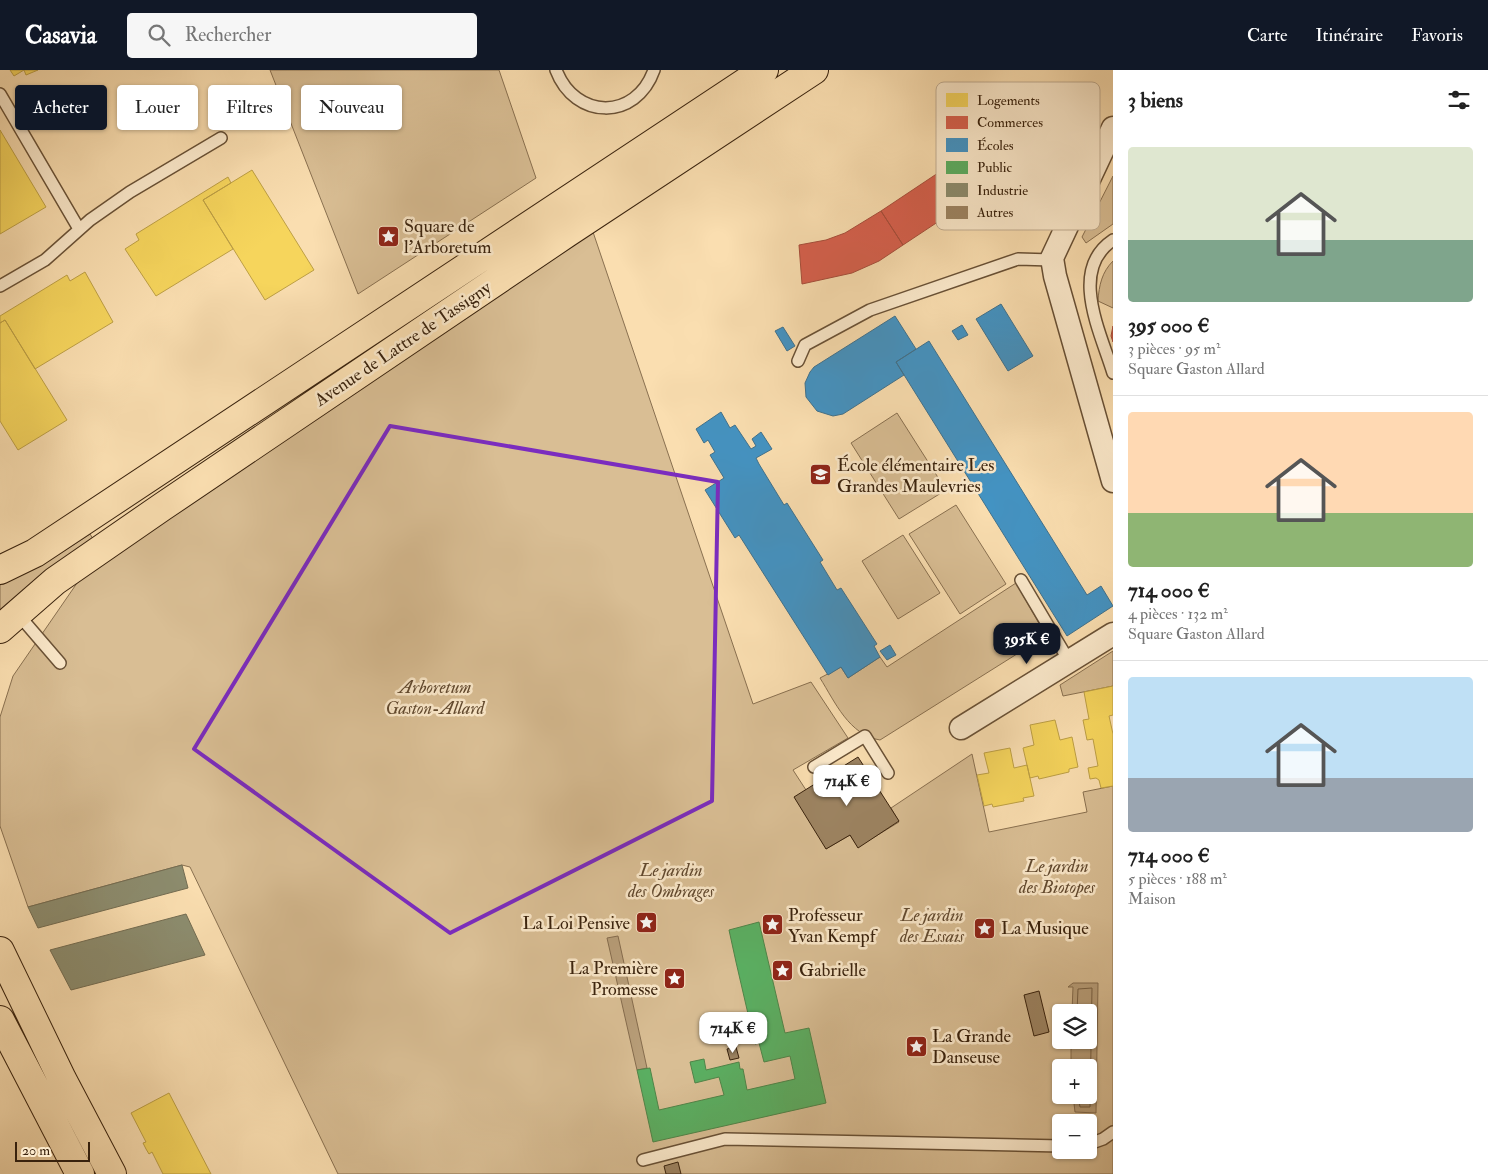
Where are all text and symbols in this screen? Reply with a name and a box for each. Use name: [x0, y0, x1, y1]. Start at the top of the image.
search box: [127, 13, 477, 58]
text: Casavia: [25, 20, 97, 51]
icon: search: [145, 21, 173, 49]
text: Rechercher: [185, 23, 271, 47]
text: Carte: [1247, 24, 1288, 47]
text: Itinéraire: [1316, 24, 1383, 47]
text: Favoris: [1411, 24, 1463, 47]
legend: [936, 82, 1100, 230]
chip: Acheter: [15, 85, 107, 130]
chip: Louer: [117, 85, 198, 130]
chip: Filtres: [208, 85, 291, 130]
chip: Nouveau: [301, 85, 402, 130]
icon: filters: [1445, 86, 1473, 114]
text: 3 biens: [1128, 87, 1183, 114]
text: Logements: [977, 92, 1040, 109]
text: Commerces: [977, 114, 1043, 131]
text: Écoles: [977, 137, 1014, 154]
text: Public: [977, 159, 1012, 176]
icon: home: [1256, 179, 1346, 269]
text: Industrie: [977, 182, 1028, 199]
text: Autres: [976, 204, 1014, 221]
place label: Square de l'Arboretum: [404, 215, 492, 259]
place icon: Square de l'Arboretum: [376, 224, 400, 248]
street label: Avenue de Lattre de Tassigny: [309, 276, 497, 412]
text: 395 000 €: [1128, 312, 1209, 339]
text: 3 pièces · 95 m²: [1128, 339, 1220, 359]
text: Square Gaston Allard: [1128, 359, 1265, 379]
icon: home: [1256, 445, 1346, 535]
place label: École élémentaire Les Grandes Maulevries: [837, 454, 995, 498]
school or university icon: École élémentaire Les Grandes Maulevries: [809, 463, 833, 487]
text: 714 000 €: [1128, 577, 1210, 604]
text: 4 pièces · 132 m²: [1128, 604, 1228, 624]
pin: 395K €: [986, 622, 1068, 665]
text: Square Gaston Allard: [1128, 624, 1265, 644]
text: 395K €: [1004, 629, 1050, 649]
park label: Arboretum Gaston-Allard: [386, 676, 486, 720]
icon: home: [1256, 710, 1346, 800]
pin: 714K €: [806, 764, 888, 807]
text: 714K €: [824, 771, 870, 791]
text: 714 000 €: [1128, 842, 1210, 869]
park label: Le jardin des Biotopes: [1018, 855, 1096, 899]
park label: Le jardin des Ombrages: [627, 859, 715, 903]
text: 5 pièces · 188 m²: [1128, 869, 1227, 889]
text: Maison: [1128, 889, 1176, 909]
place label: Professeur Yvan Kempf: [788, 904, 879, 948]
park label: Le jardin des Essais: [899, 904, 965, 948]
place icon: La Loi Pensive: [634, 911, 658, 935]
place label: La Loi Pensive: [523, 912, 630, 935]
place icon: Professeur Yvan Kempf: [760, 913, 784, 937]
place icon: La Musique: [973, 916, 997, 940]
place label: La Musique: [1001, 917, 1089, 940]
place label: La Première Promesse: [569, 957, 658, 1001]
place icon: Gabrielle: [771, 958, 795, 982]
place label: Gabrielle: [799, 959, 866, 982]
place icon: La Première Promesse: [662, 966, 686, 990]
map controls: [1052, 1004, 1097, 1159]
button: layers: [1052, 1004, 1097, 1049]
pin: 714K €: [692, 1012, 774, 1054]
text: 714K €: [710, 1018, 756, 1038]
place label: La Grande Danseuse: [932, 1025, 1012, 1069]
place icon: La Grande Danseuse: [904, 1034, 928, 1058]
button: +: [1052, 1059, 1097, 1104]
button: −: [1052, 1114, 1097, 1159]
scale bar: [15, 1139, 90, 1162]
text: 20 m: [22, 1142, 50, 1159]

